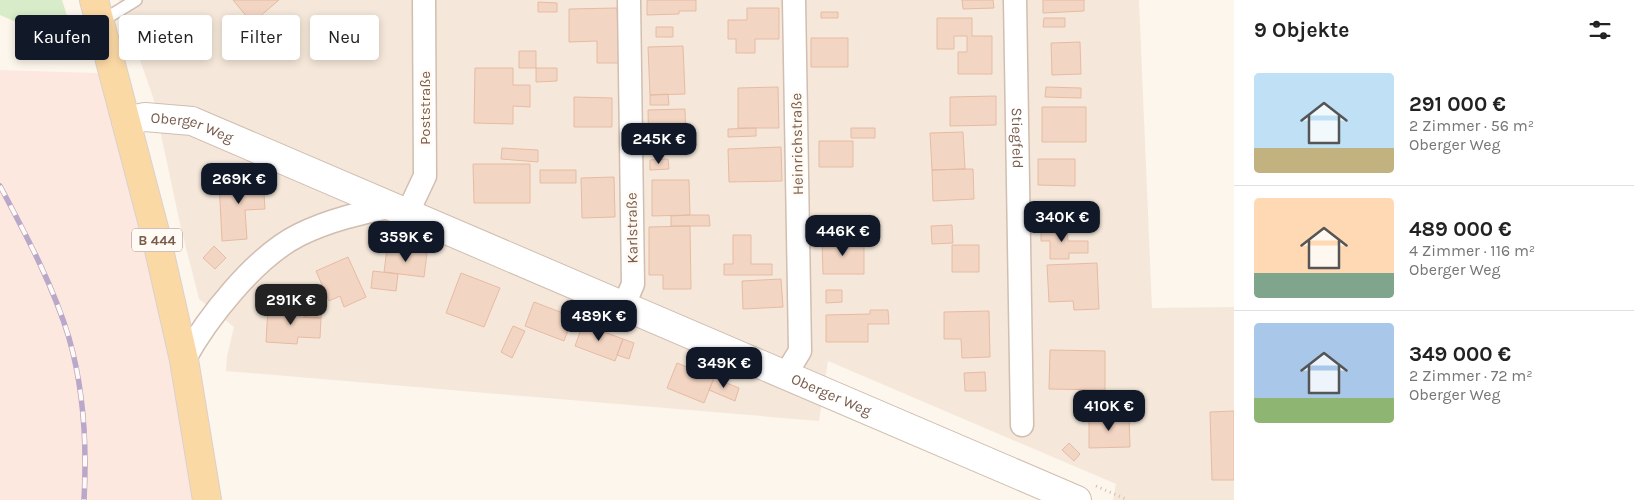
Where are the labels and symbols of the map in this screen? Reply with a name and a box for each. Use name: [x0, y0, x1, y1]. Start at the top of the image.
street label: Poststraße: [416, 71, 434, 145]
street label: Heinrichstraße: [787, 93, 807, 195]
street label: Stiegfeld: [1008, 107, 1027, 169]
street label: Oberger Weg: [150, 109, 237, 147]
pin: 245K €: [618, 122, 700, 165]
pin: 269K €: [198, 162, 280, 205]
street label: Karlstraße: [622, 192, 642, 264]
pin: 340K €: [1021, 200, 1103, 243]
pin: 446K €: [802, 214, 884, 257]
pin: 359K €: [365, 220, 447, 263]
road number: B 444: [132, 228, 182, 252]
pin: 291K €: [250, 284, 332, 326]
pin: 489K €: [558, 300, 640, 342]
pin: 349K €: [683, 346, 765, 389]
street label: Oberger Weg: [788, 370, 875, 420]
pin: 410K €: [1068, 390, 1150, 432]

